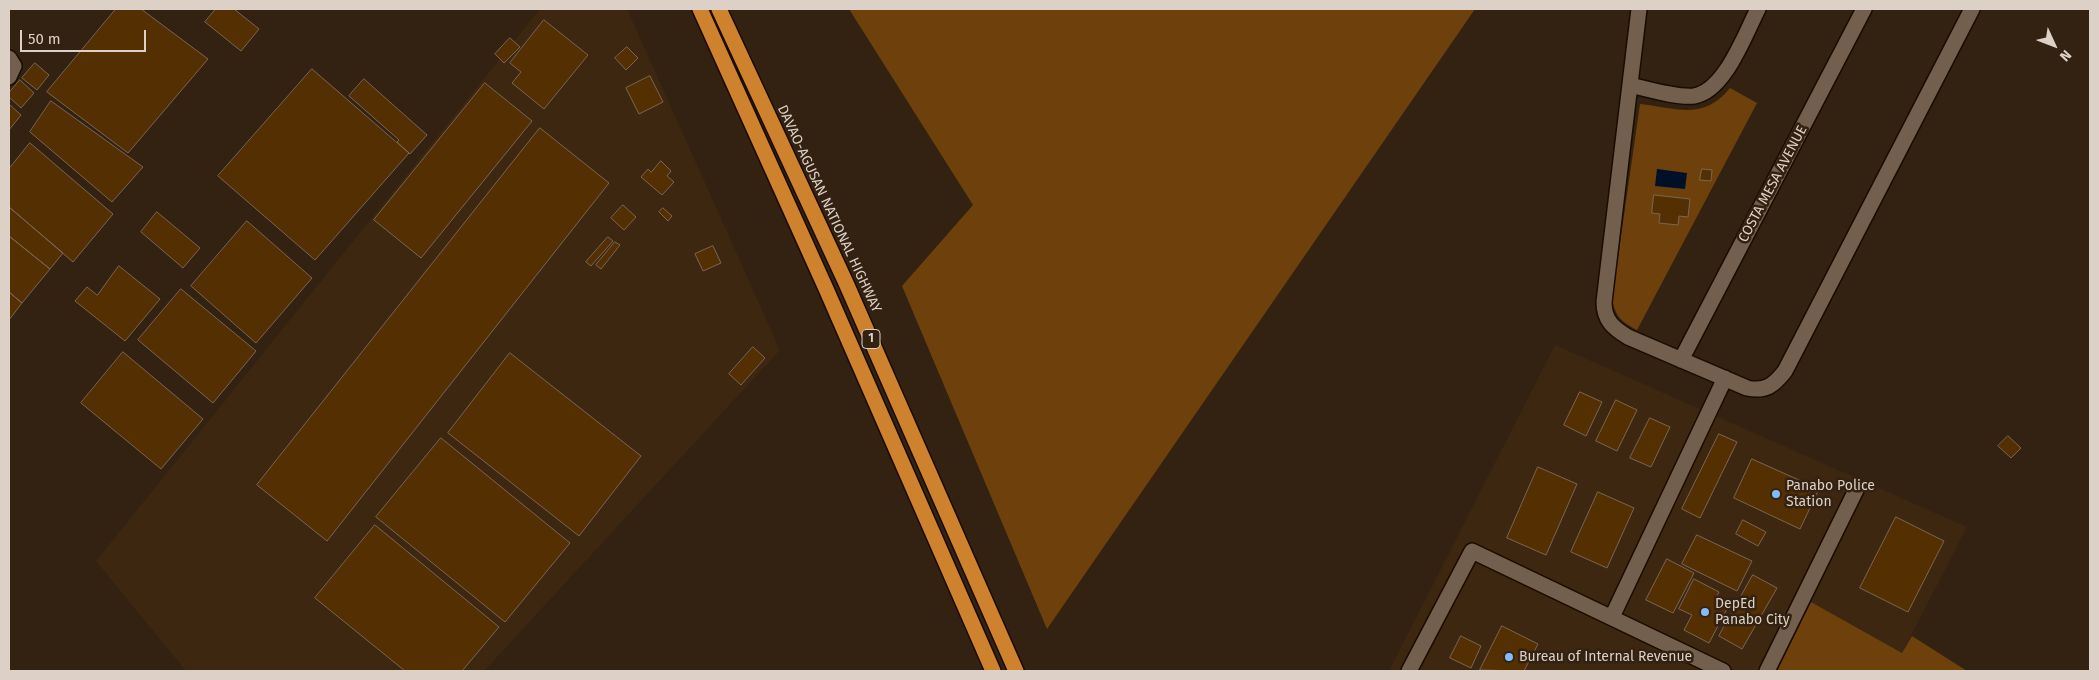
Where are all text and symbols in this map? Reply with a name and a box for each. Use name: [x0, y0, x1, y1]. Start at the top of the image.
scale bar: [22, 20, 149, 52]
north arrow: [2029, 20, 2079, 70]
text: 50 m: [28, 30, 61, 48]
text: N: [2056, 46, 2075, 65]
street label: DAVAO-AGUSAN NATIONAL HIGHWAY: [773, 103, 885, 315]
street label: COSTA MESA AVENUE: [1735, 123, 1811, 245]
road number: 1: [862, 329, 880, 348]
place label: Panabo Police Station: [1786, 478, 1875, 511]
marker: Panabo Police Station: [1770, 488, 1782, 500]
place label: DepEd Panabo City: [1715, 596, 1790, 628]
marker: DepEd Panabo City: [1699, 606, 1711, 618]
place label: Bureau of Internal Revenue: [1519, 649, 1692, 665]
marker: Bureau of Internal Revenue: [1503, 651, 1515, 663]

